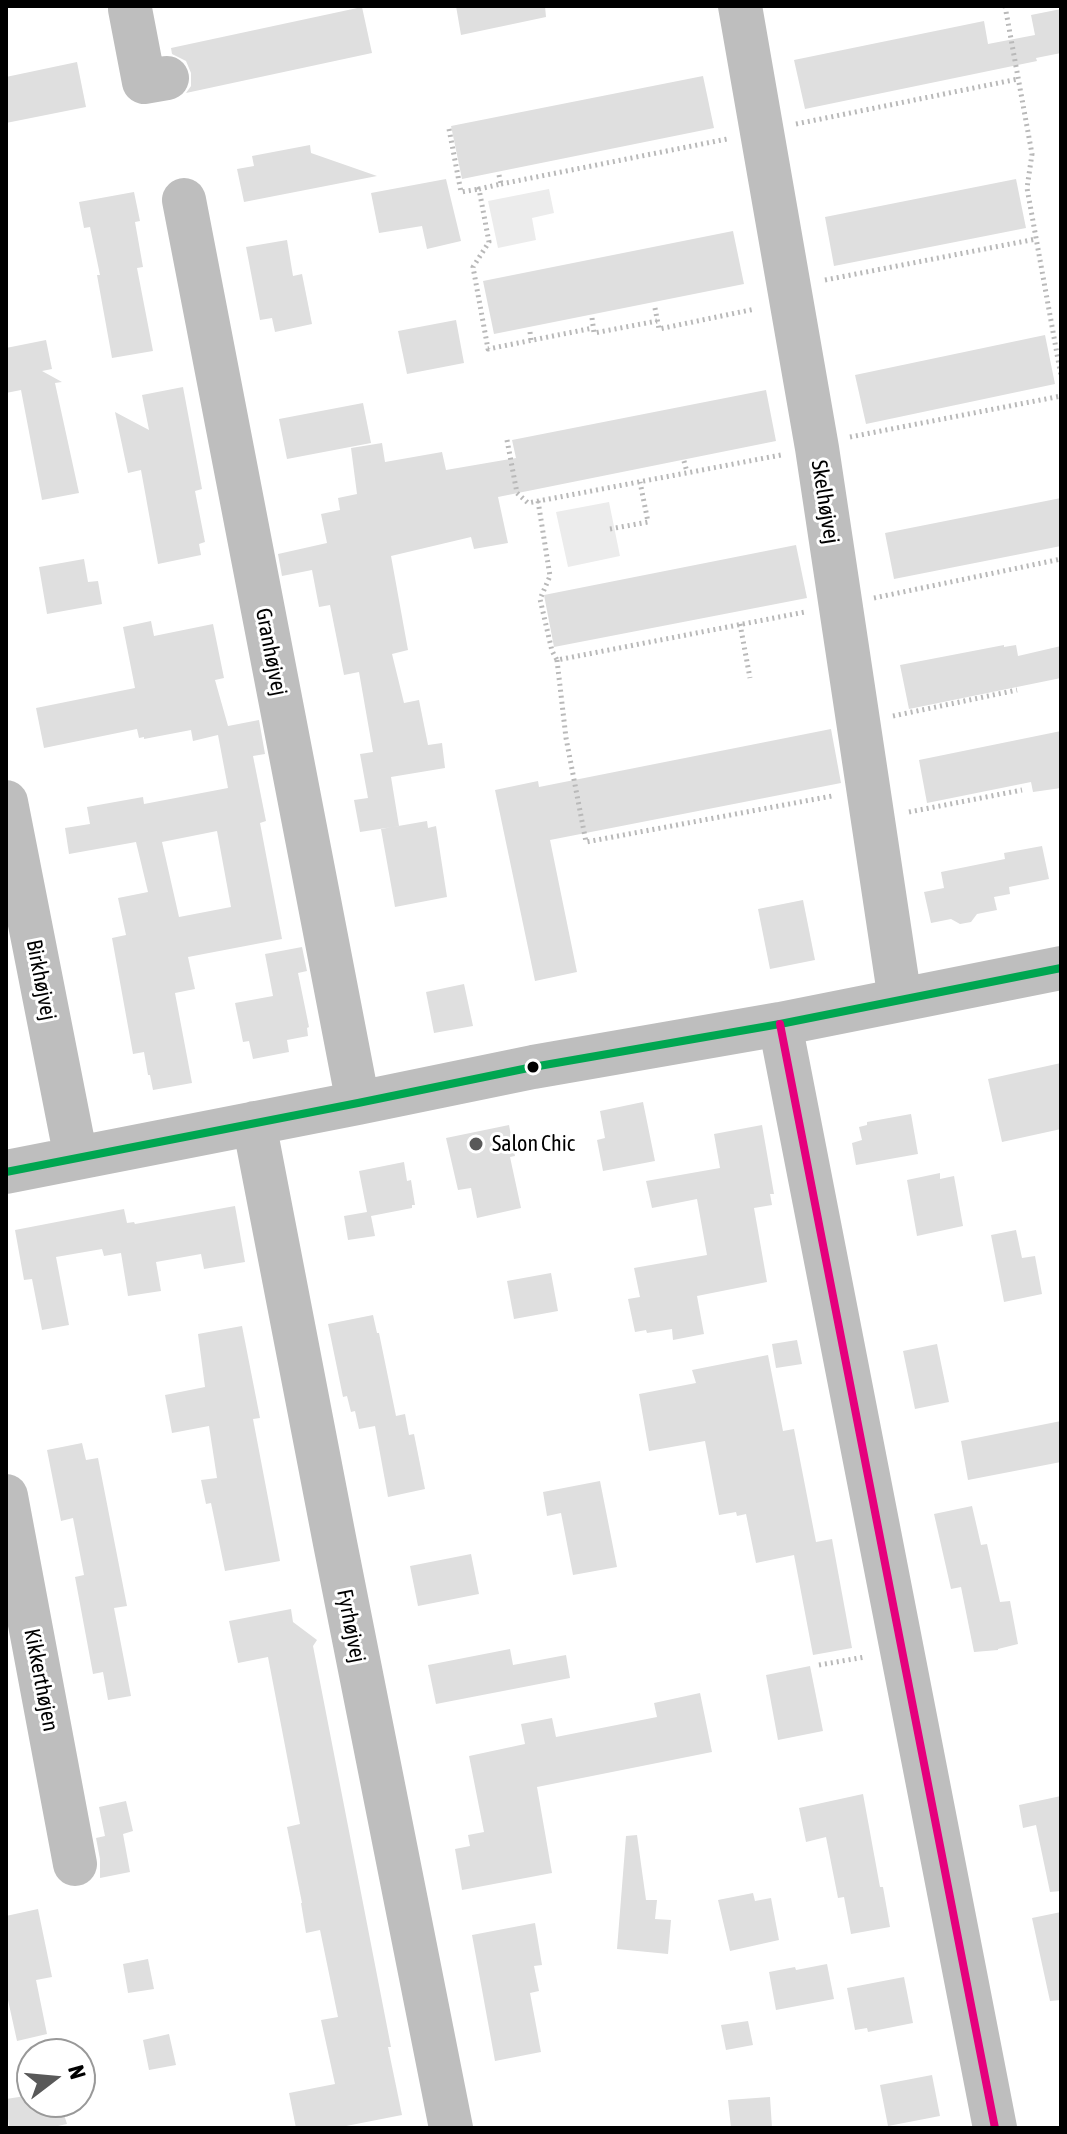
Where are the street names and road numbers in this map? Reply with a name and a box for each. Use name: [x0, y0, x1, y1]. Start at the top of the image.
street label: Skelhøjvej: [805, 458, 845, 546]
street label: Granhøjvej: [250, 606, 292, 698]
street label: Birkhøjvej: [20, 937, 62, 1023]
street label: Fyrhøjvej: [331, 1587, 371, 1665]
street label: Kikkerthøjen: [18, 1626, 64, 1734]

